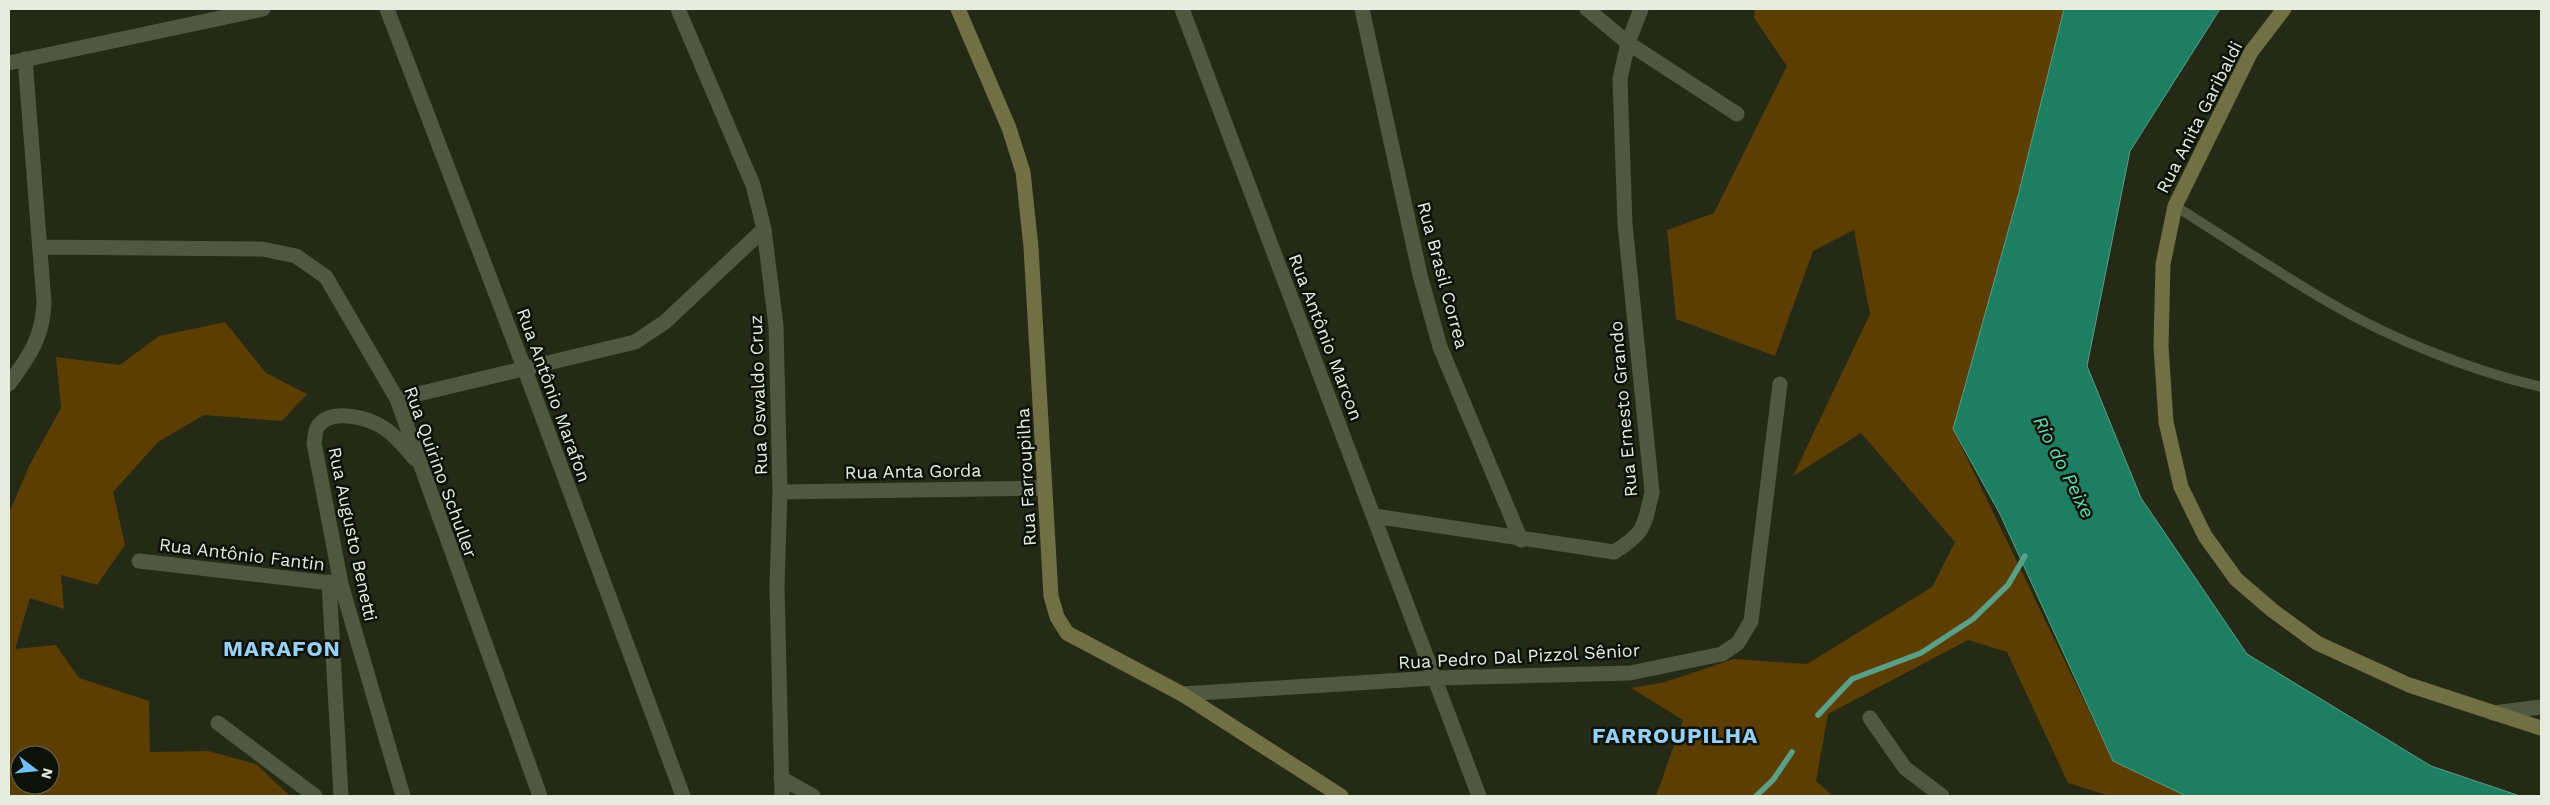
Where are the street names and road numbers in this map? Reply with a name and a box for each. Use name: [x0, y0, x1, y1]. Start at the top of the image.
street label: Rua Anita Garibaldi: [2152, 37, 2246, 197]
street label: Rua Brasil Correa: [1413, 199, 1473, 351]
street label: Rua Antônio Marcon: [1285, 251, 1367, 423]
street label: Rua Antônio Marafon: [513, 305, 595, 485]
street label: Rua Oswaldo Cruz: [745, 314, 771, 476]
street label: Rua Ernesto Grando: [1605, 320, 1641, 498]
street label: Rua Quirino Schuller: [400, 383, 482, 561]
street label: Rua Farroupilha: [1012, 407, 1040, 547]
street label: Rua Augusto Benetti: [324, 445, 382, 623]
street label: Rua Anta Gorda: [844, 459, 982, 483]
street label: Rua Antônio Fantin: [158, 533, 326, 575]
street label: Rua Pedro Dal Pizzol Sênior: [1398, 639, 1640, 673]

